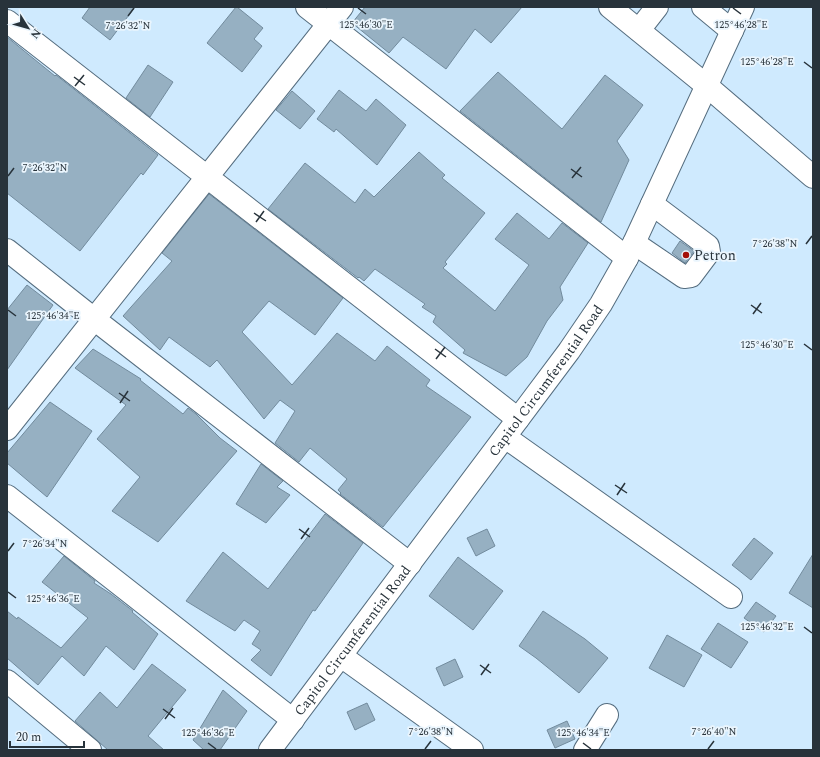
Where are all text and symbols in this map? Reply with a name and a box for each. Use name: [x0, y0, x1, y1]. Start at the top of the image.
north arrow: [8, 8, 48, 48]
text: 125°46'30"E: [339, 17, 393, 33]
text: 125°46'28"E: [714, 17, 768, 33]
text: 7°26'32"N: [106, 18, 151, 34]
text: N: [26, 25, 45, 42]
text: 125°46'28"E: [740, 54, 794, 70]
text: 7°26'32"N: [23, 160, 68, 176]
text: 7°26'38"N: [753, 236, 798, 252]
place label: Petron: [694, 245, 736, 266]
marker: Petron: [681, 250, 691, 260]
street label: Capitol Circumferential Road: [483, 300, 608, 461]
text: 125°46'34"E: [26, 308, 80, 324]
text: 125°46'30"E: [740, 337, 794, 353]
text: 7°26'34"N: [23, 536, 68, 552]
street label: Capitol Circumferential Road: [289, 560, 416, 720]
text: 125°46'36"E: [26, 591, 80, 607]
text: 125°46'32"E: [740, 619, 794, 635]
scale bar: [10, 723, 84, 749]
text: 7°26'38"N: [409, 724, 454, 740]
text: 7°26'40"N: [692, 724, 737, 740]
text: 125°46'36"E: [181, 725, 235, 741]
text: 125°46'34"E: [556, 725, 610, 741]
text: 20 m: [16, 728, 41, 747]

